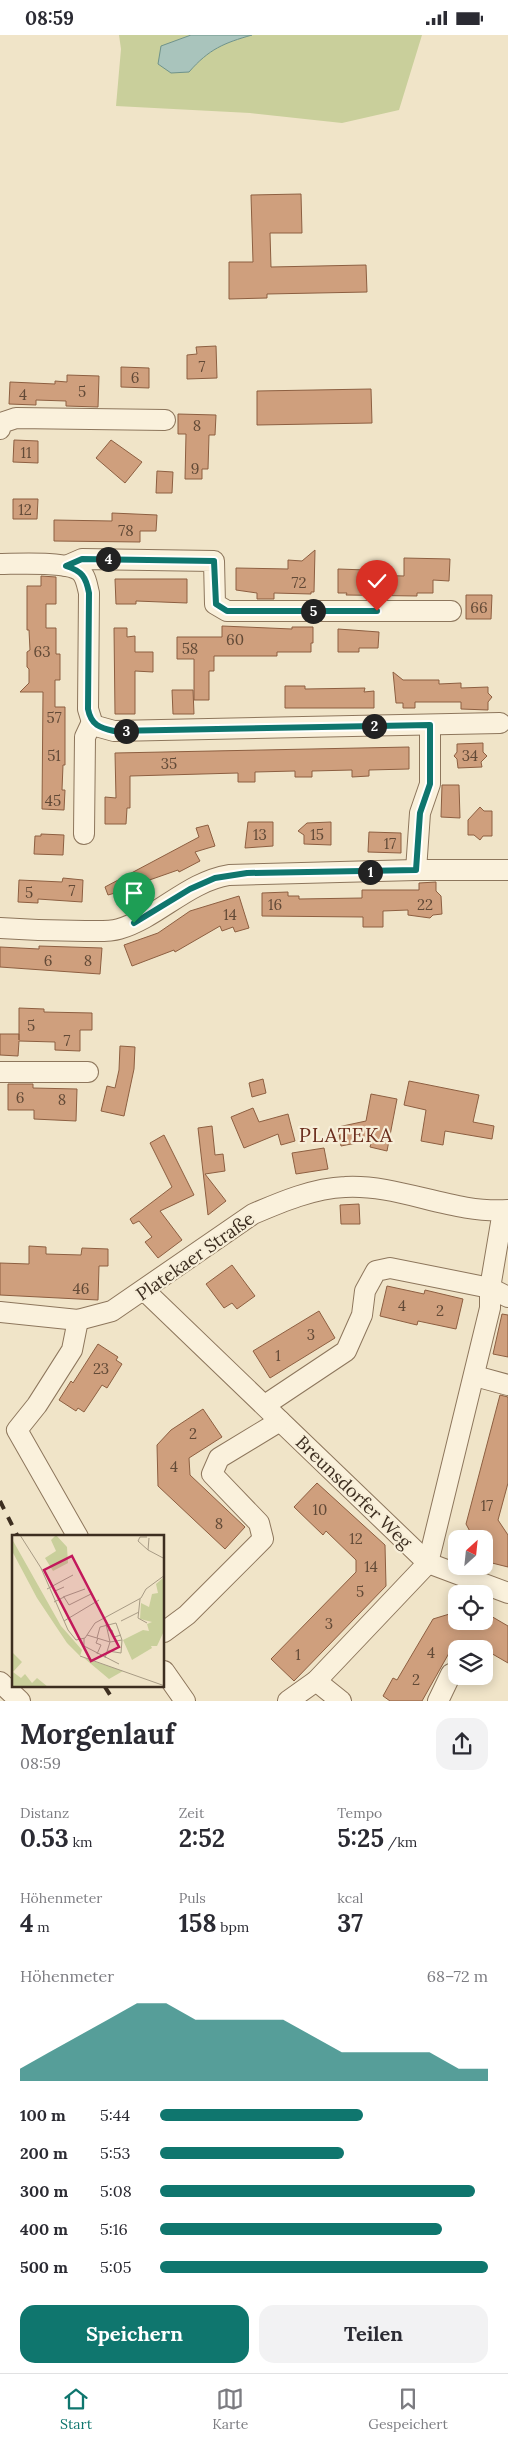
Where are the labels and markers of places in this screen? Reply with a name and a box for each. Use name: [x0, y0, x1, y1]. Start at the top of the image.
pin: 4: [96, 547, 120, 571]
pin: [356, 560, 398, 611]
pin: 5: [300, 599, 326, 623]
pin: 2: [362, 713, 386, 739]
pin: 3: [114, 719, 138, 743]
pin: 1: [358, 859, 382, 885]
pin: [113, 872, 155, 923]

